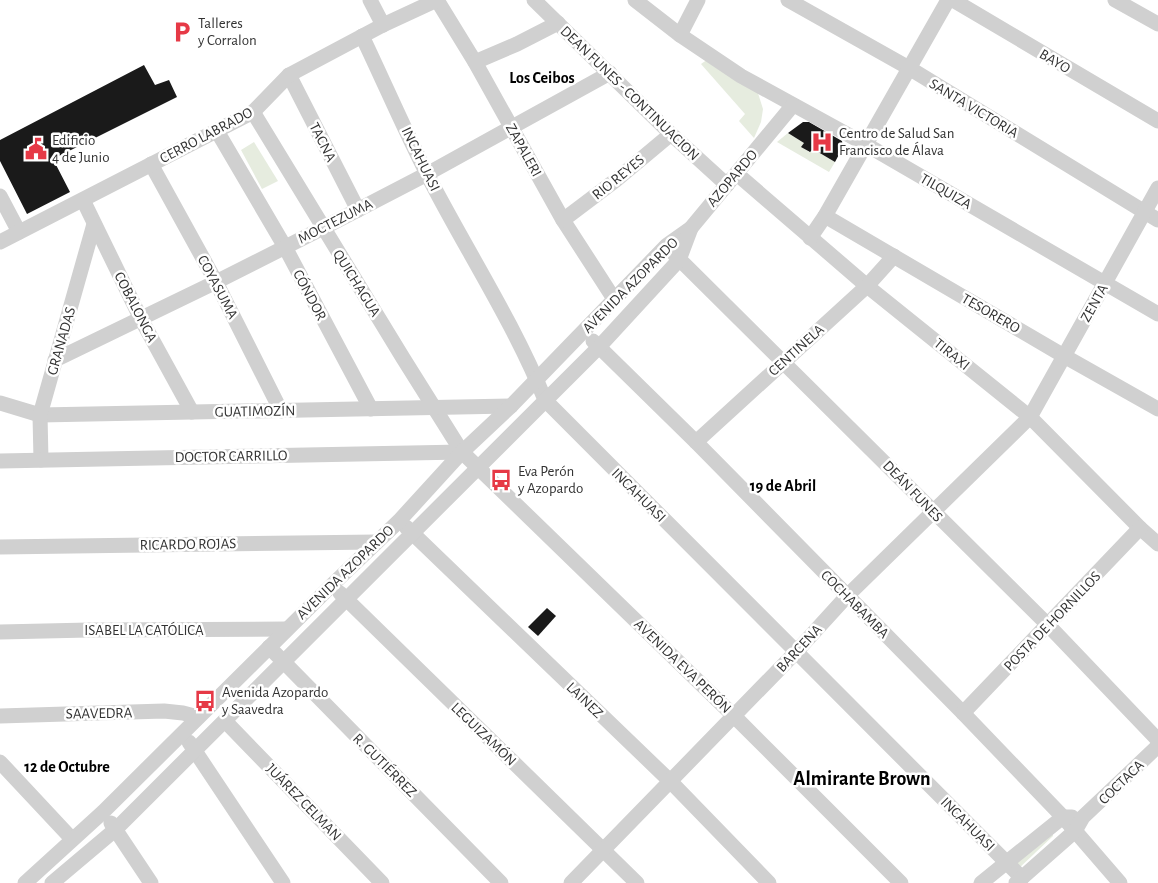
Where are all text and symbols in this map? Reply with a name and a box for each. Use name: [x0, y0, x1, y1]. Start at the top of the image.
place label: Talleres y Corralon: [197, 16, 257, 48]
parking icon: Talleres y Corralon: [169, 19, 195, 45]
street label: DEAN FUNES - CONTINUACION: [557, 23, 702, 163]
street label: BAYO: [1037, 47, 1073, 76]
district label: Los Ceibos: [509, 70, 575, 86]
street label: SANTA VICTORIA: [927, 76, 1021, 141]
street label: CERRO LABRADO: [157, 105, 255, 166]
street label: TACNA: [306, 120, 339, 165]
street label: ZAPALERI: [503, 121, 544, 179]
street label: INCAHUASI: [399, 125, 443, 194]
place label: Centro de Salud San Francisco de Álava: [839, 126, 954, 158]
hospital icon: Centro de Salud San Francisco de Álava: [809, 129, 835, 155]
place label: Edificio 4 de Junio: [52, 133, 110, 165]
public building icon: Edificio 4 de Junio: [23, 136, 49, 162]
street label: AZOPARDO: [704, 147, 760, 210]
street label: RIO REYES: [590, 152, 647, 203]
street label: TILQUIZA: [917, 171, 974, 212]
street label: MOCTEZUMA: [295, 196, 375, 247]
street label: AVENIDA AZOPARDO: [580, 235, 681, 336]
street label: QUICHAGUA: [330, 247, 383, 320]
street label: COYASUMA: [195, 253, 241, 322]
street label: CÓNDOR: [290, 266, 331, 323]
street label: COBALONGA: [111, 270, 160, 345]
street label: ZENTA: [1078, 282, 1111, 325]
street label: TESORERO: [959, 291, 1022, 336]
street label: GRANADAS: [45, 305, 78, 377]
street label: CENTINELA: [766, 322, 827, 379]
street label: TIRAXI: [931, 336, 972, 373]
street label: GUATIMOZÍN: [214, 401, 296, 420]
street label: DOCTOR CARRILLO: [175, 448, 287, 465]
street label: DEÁN FUNES: [880, 456, 947, 525]
place label: Eva Perón y Azopardo: [517, 464, 583, 496]
street label: INCAHUASI: [609, 465, 669, 525]
bus stop icon: Eva Perón y Azopardo: [488, 467, 514, 493]
district label: 19 de Abril: [750, 478, 816, 494]
street label: AVENIDA AZOPARDO: [294, 522, 397, 622]
street label: RICARDO ROJAS: [140, 536, 236, 553]
street label: COCHABAMBA: [818, 567, 892, 641]
street label: POSTA DE HORNILLOS: [1001, 569, 1104, 674]
street label: AVENIDA EVA PERÓN: [631, 615, 735, 716]
street label: ISABEL LA CATÓLICA: [84, 621, 204, 638]
street label: BARCENA: [774, 621, 825, 675]
street label: LAINEZ: [563, 680, 606, 721]
place label: Avenida Azopardo y Saavedra: [221, 685, 328, 717]
bus stop icon: Avenida Azopardo y Saavedra: [192, 688, 218, 714]
street label: LEGUIZAMÓN: [448, 698, 520, 769]
street label: SAAVEDRA: [66, 705, 133, 722]
street label: R. GUTIÉRREZ: [350, 729, 421, 800]
street label: COCTACA: [1096, 757, 1147, 807]
district label: 12 de Octubre: [24, 759, 110, 775]
street label: JUÁREZ CELMAN: [263, 760, 345, 844]
district label: Almirante Brown: [793, 769, 931, 789]
street label: INCAHUASI: [938, 794, 998, 854]

